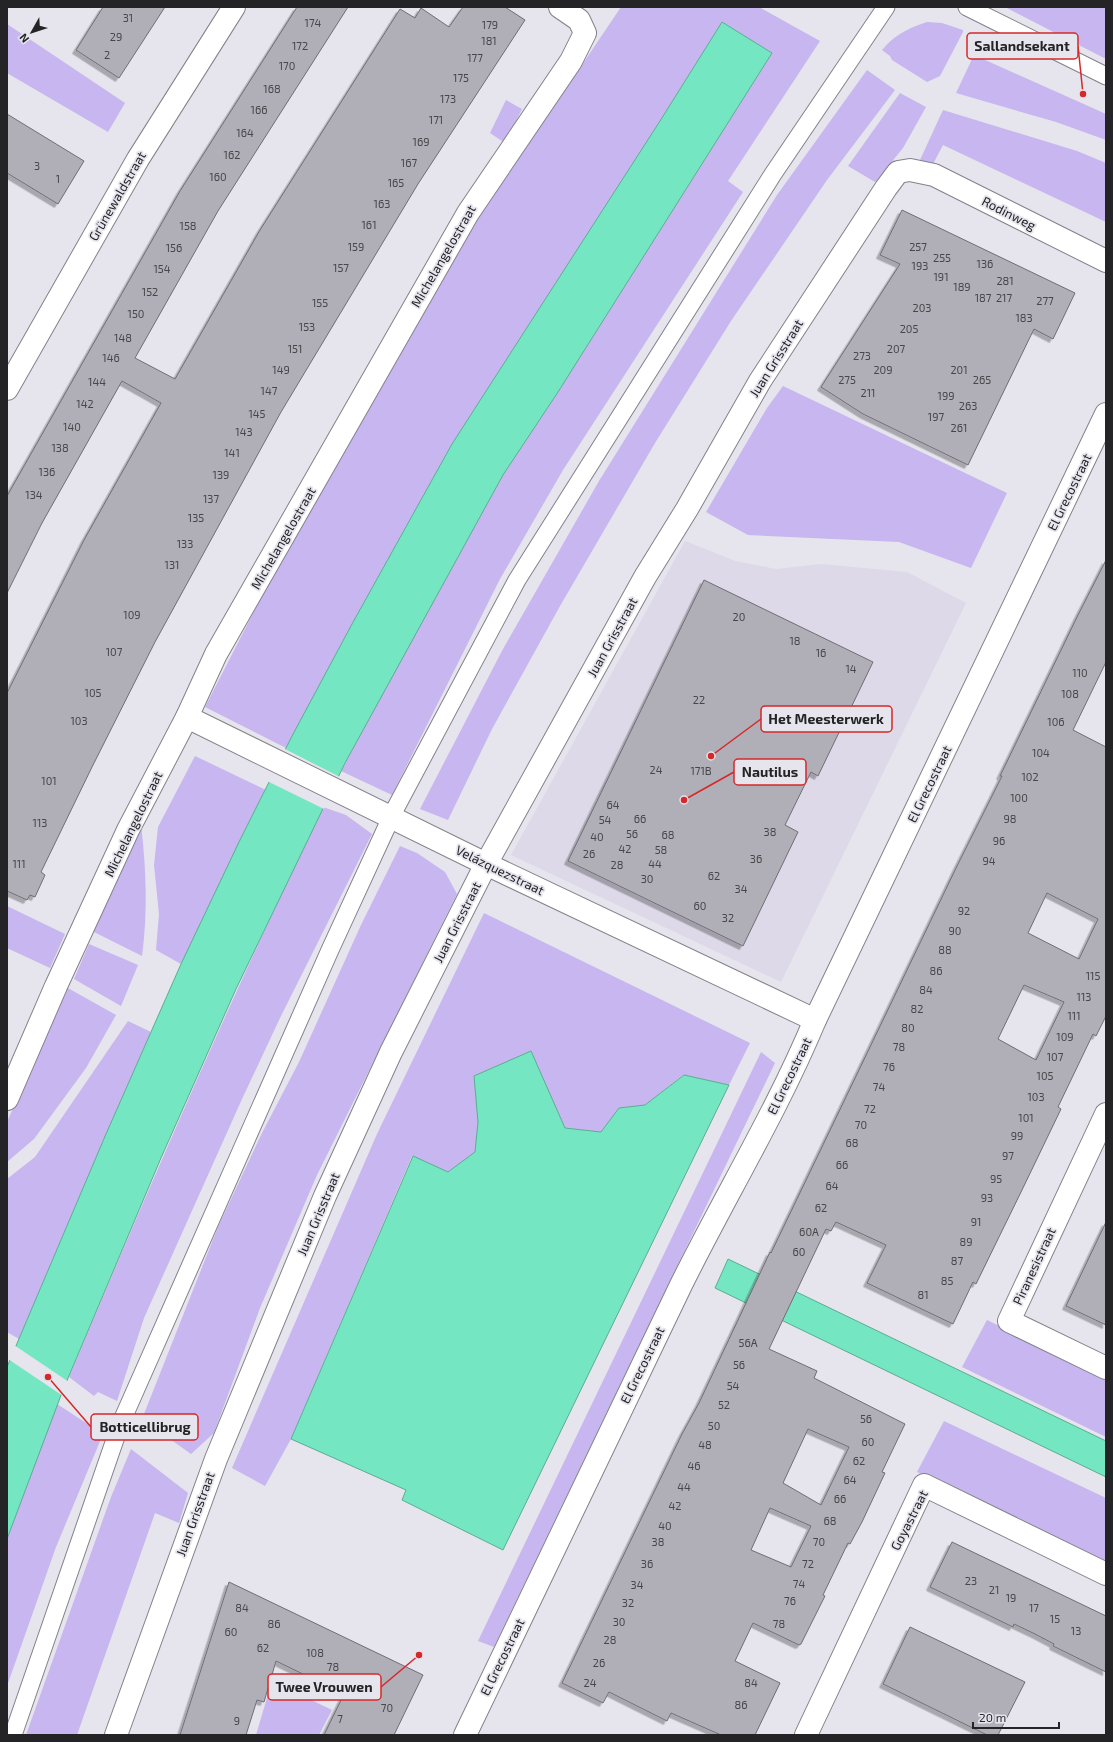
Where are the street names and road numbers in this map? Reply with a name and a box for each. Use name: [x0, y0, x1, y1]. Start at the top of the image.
street label: Grünewaldstraat: [85, 148, 149, 243]
street label: Rodinweg: [979, 193, 1039, 233]
street label: Michelangelostraat: [407, 202, 479, 310]
street label: Juan Grisstraat: [746, 316, 806, 400]
street label: El Grecostraat: [1043, 451, 1095, 533]
street label: Michelangelostraat: [247, 484, 319, 592]
street label: Juan Grisstraat: [584, 594, 641, 680]
street label: El Grecostraat: [903, 743, 955, 825]
street label: Michelangelostraat: [100, 769, 166, 879]
street label: Velázquezstraat: [453, 842, 547, 898]
street label: Juan Grisstraat: [430, 879, 484, 965]
street label: El Grecostraat: [763, 1035, 815, 1117]
street label: Juan Grisstraat: [293, 1170, 343, 1258]
street label: Piranesistraat: [1009, 1225, 1059, 1307]
street label: El Grecostraat: [616, 1324, 668, 1406]
street label: Juan Grisstraat: [172, 1470, 218, 1558]
street label: Goyastraat: [887, 1487, 931, 1553]
street label: El Grecostraat: [476, 1616, 528, 1698]

